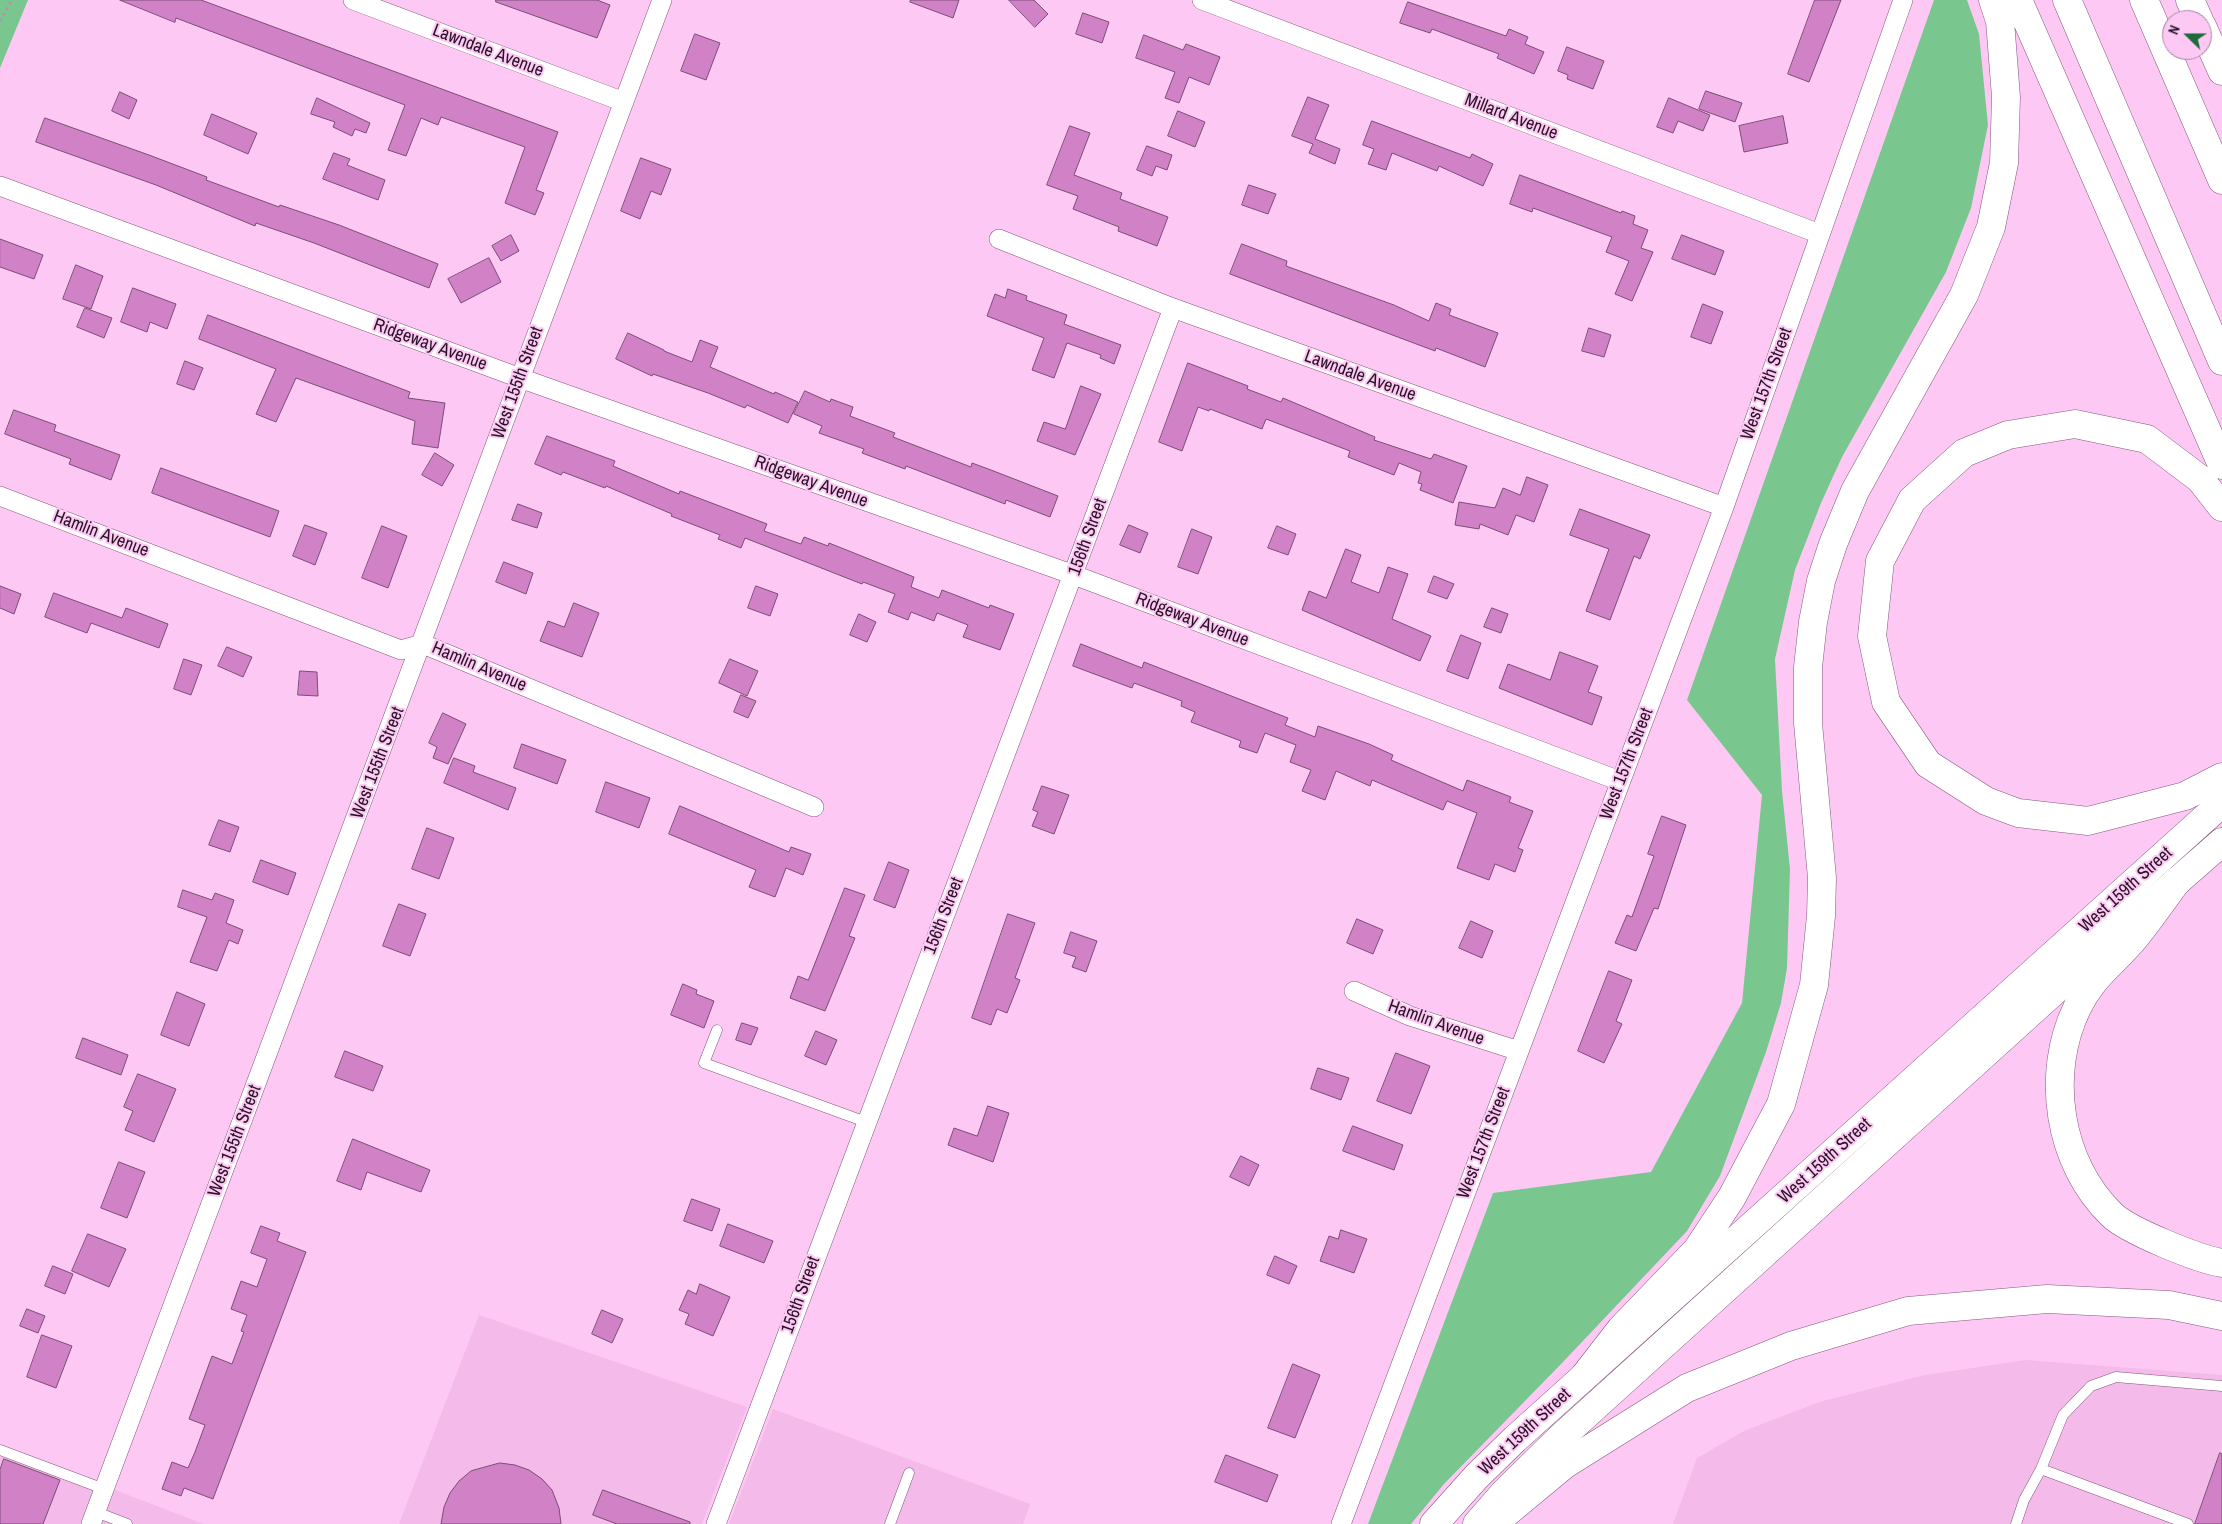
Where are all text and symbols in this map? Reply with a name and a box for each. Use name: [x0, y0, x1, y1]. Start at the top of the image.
north arrow: [2162, 10, 2212, 60]
street label: Lawndale Avenue: [429, 20, 547, 82]
text: N: [2164, 23, 2184, 37]
street label: Millard Avenue: [1461, 89, 1561, 145]
street label: Ridgeway Avenue: [370, 314, 490, 376]
street label: West 155th Street: [488, 324, 548, 442]
street label: West 157th Street: [1737, 325, 1797, 443]
street label: Lawndale Avenue: [1301, 346, 1419, 406]
street label: Ridgeway Avenue: [751, 451, 871, 513]
street label: 156th Street: [1064, 496, 1112, 578]
street label: Hamlin Avenue: [50, 506, 152, 562]
street label: Ridgeway Avenue: [1132, 588, 1252, 652]
street label: Hamlin Avenue: [428, 637, 530, 697]
street label: West 155th Street: [347, 704, 409, 822]
street label: West 157th Street: [1596, 705, 1658, 823]
street label: West 159th Street: [2075, 843, 2177, 937]
street label: 156th Street: [920, 875, 968, 957]
street label: Hamlin Avenue: [1385, 996, 1487, 1050]
street label: West 155th Street: [204, 1082, 266, 1200]
street label: West 157th Street: [1453, 1084, 1515, 1202]
street label: West 159th Street: [1774, 1114, 1876, 1208]
street label: 156th Street: [777, 1254, 825, 1336]
street label: West 159th Street: [1475, 1384, 1575, 1480]

